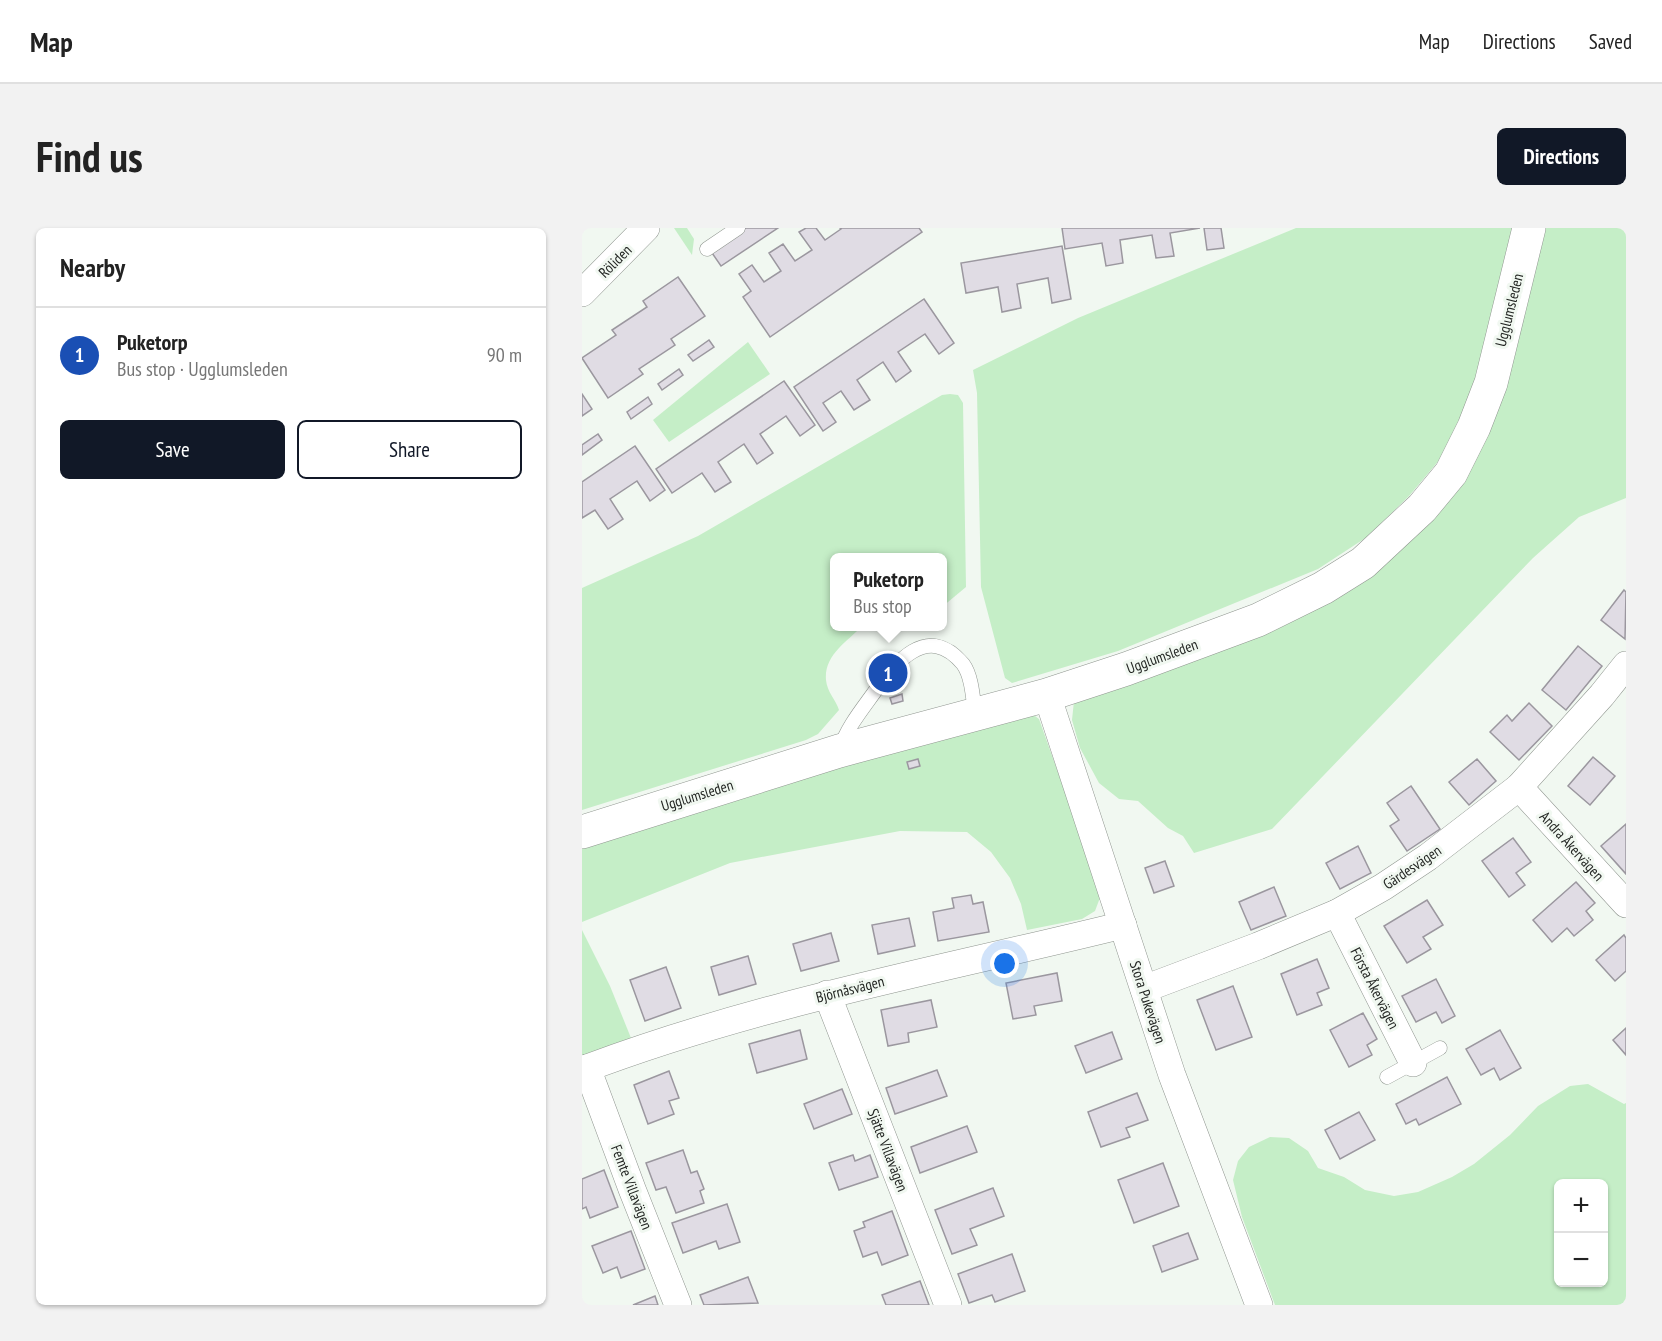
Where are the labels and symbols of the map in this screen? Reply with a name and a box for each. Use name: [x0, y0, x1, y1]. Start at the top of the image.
street label: Röliden: [594, 240, 636, 282]
street label: Ugglumsleden: [1491, 272, 1527, 348]
street label: Ugglumsleden: [1124, 634, 1200, 678]
pin: 1: [868, 650, 908, 696]
street label: Ugglumsleden: [659, 775, 735, 815]
street label: Andra Åkervägen: [1536, 807, 1608, 885]
street label: Gärdesvägen: [1379, 841, 1445, 893]
street label: Första Åkervägen: [1346, 944, 1404, 1032]
your location: [990, 949, 1019, 978]
street label: Stora Pukevägen: [1126, 958, 1170, 1046]
street label: Björnåsvägen: [814, 971, 886, 1007]
street label: Sjätte Villavägen: [864, 1106, 912, 1194]
street label: Femte Villavägen: [607, 1142, 657, 1232]

